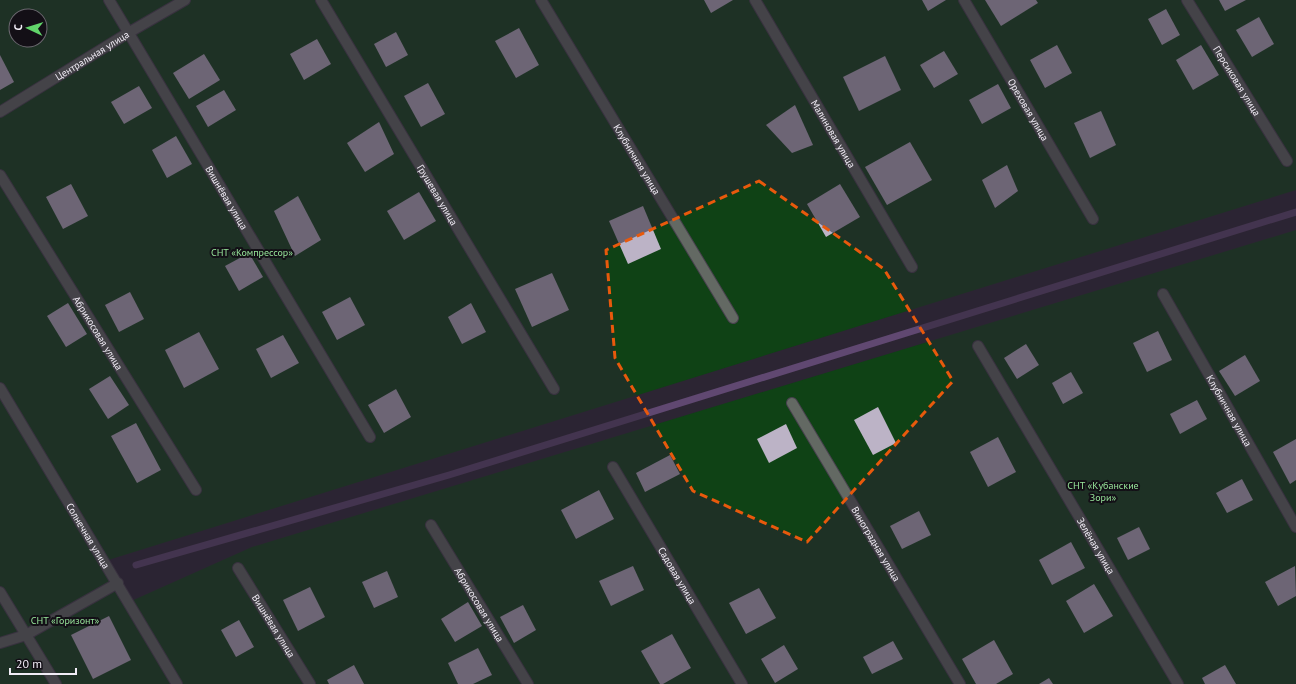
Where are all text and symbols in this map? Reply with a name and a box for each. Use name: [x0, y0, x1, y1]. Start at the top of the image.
north arrow: [8, 8, 48, 48]
text: С: [11, 24, 25, 31]
street label: Центральная улица: [53, 28, 132, 83]
street label: Персиковая улица: [1210, 44, 1263, 118]
street label: Ореховая улица: [1005, 76, 1051, 143]
street label: Малиновая улица: [808, 97, 858, 170]
street label: Клубничная улица: [610, 122, 663, 197]
street label: Грушевая улица: [414, 162, 460, 228]
street label: Вишнёвая улица: [202, 163, 251, 232]
park label: СНТ «Компрессор»: [211, 246, 293, 259]
street label: Абрикосовая улица: [70, 294, 126, 373]
street label: Клубничная улица: [1203, 373, 1255, 449]
park label: СНТ «Кубанские Зори»: [1067, 479, 1139, 504]
street label: Солнечная улица: [63, 501, 113, 571]
street label: Виноградная улица: [848, 504, 903, 584]
street label: Зелёная улица: [1074, 515, 1118, 577]
street label: Садовая улица: [655, 545, 699, 607]
street label: Абрикосовая улица: [451, 565, 507, 644]
street label: Вишнёвая улица: [249, 592, 298, 660]
park label: СНТ «Горизонт»: [31, 614, 99, 627]
scale bar: [10, 650, 76, 676]
text: 20 m: [16, 656, 42, 671]

